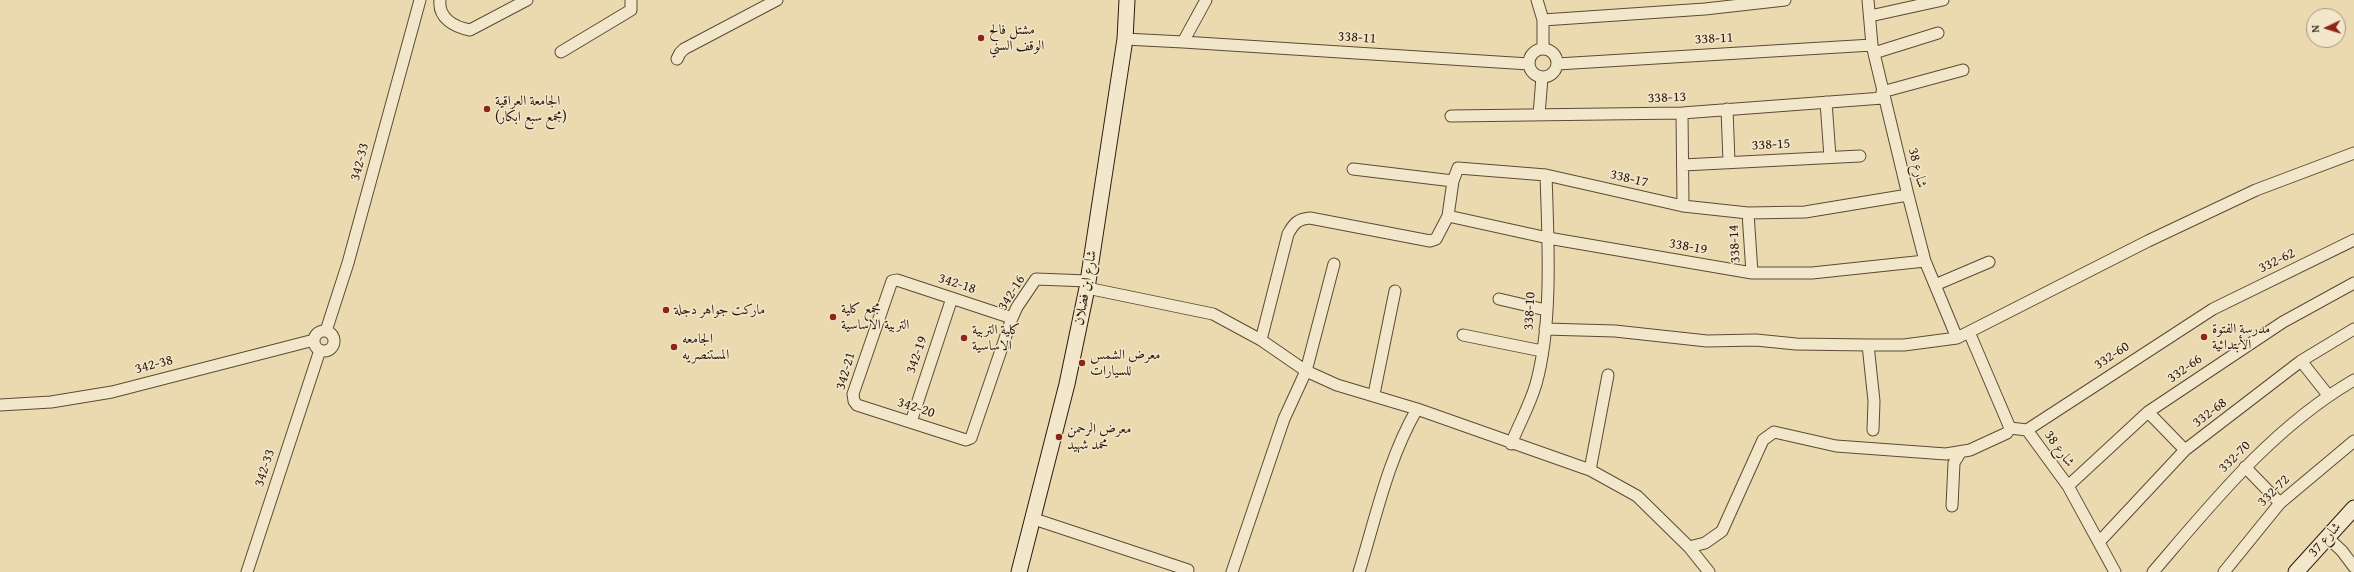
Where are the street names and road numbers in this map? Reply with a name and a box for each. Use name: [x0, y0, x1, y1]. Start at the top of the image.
street label: 338-11: [1337, 28, 1377, 48]
street label: 338-11: [1694, 30, 1734, 48]
street label: 338-13: [1647, 89, 1687, 107]
street label: 338-15: [1751, 136, 1791, 154]
street label: 342-33: [347, 141, 373, 183]
street label: شارع 38: [1904, 146, 1930, 190]
street label: 338-17: [1608, 166, 1650, 192]
street label: 338-14: [1726, 224, 1744, 264]
street label: 338-19: [1668, 235, 1708, 259]
street label: 332-62: [2256, 245, 2298, 277]
street label: شارع ابن فضلان: [1071, 249, 1101, 327]
street label: 342-18: [936, 270, 978, 298]
street label: 342-16: [995, 272, 1029, 314]
street label: 338-10: [1521, 291, 1539, 331]
street label: 342-19: [903, 334, 931, 376]
street label: 332-60: [2091, 338, 2133, 374]
street label: 342-21: [833, 350, 859, 392]
street label: 332-66: [2164, 351, 2206, 387]
street label: 342-38: [133, 352, 175, 378]
street label: 342-20: [895, 394, 937, 422]
street label: 332-68: [2190, 395, 2230, 431]
street label: شارع 38: [2040, 428, 2078, 470]
street label: 332-70: [2215, 437, 2255, 477]
street label: 342-33: [251, 447, 279, 489]
street label: 332-72: [2254, 471, 2294, 511]
street label: شارع 37: [2305, 519, 2345, 561]

